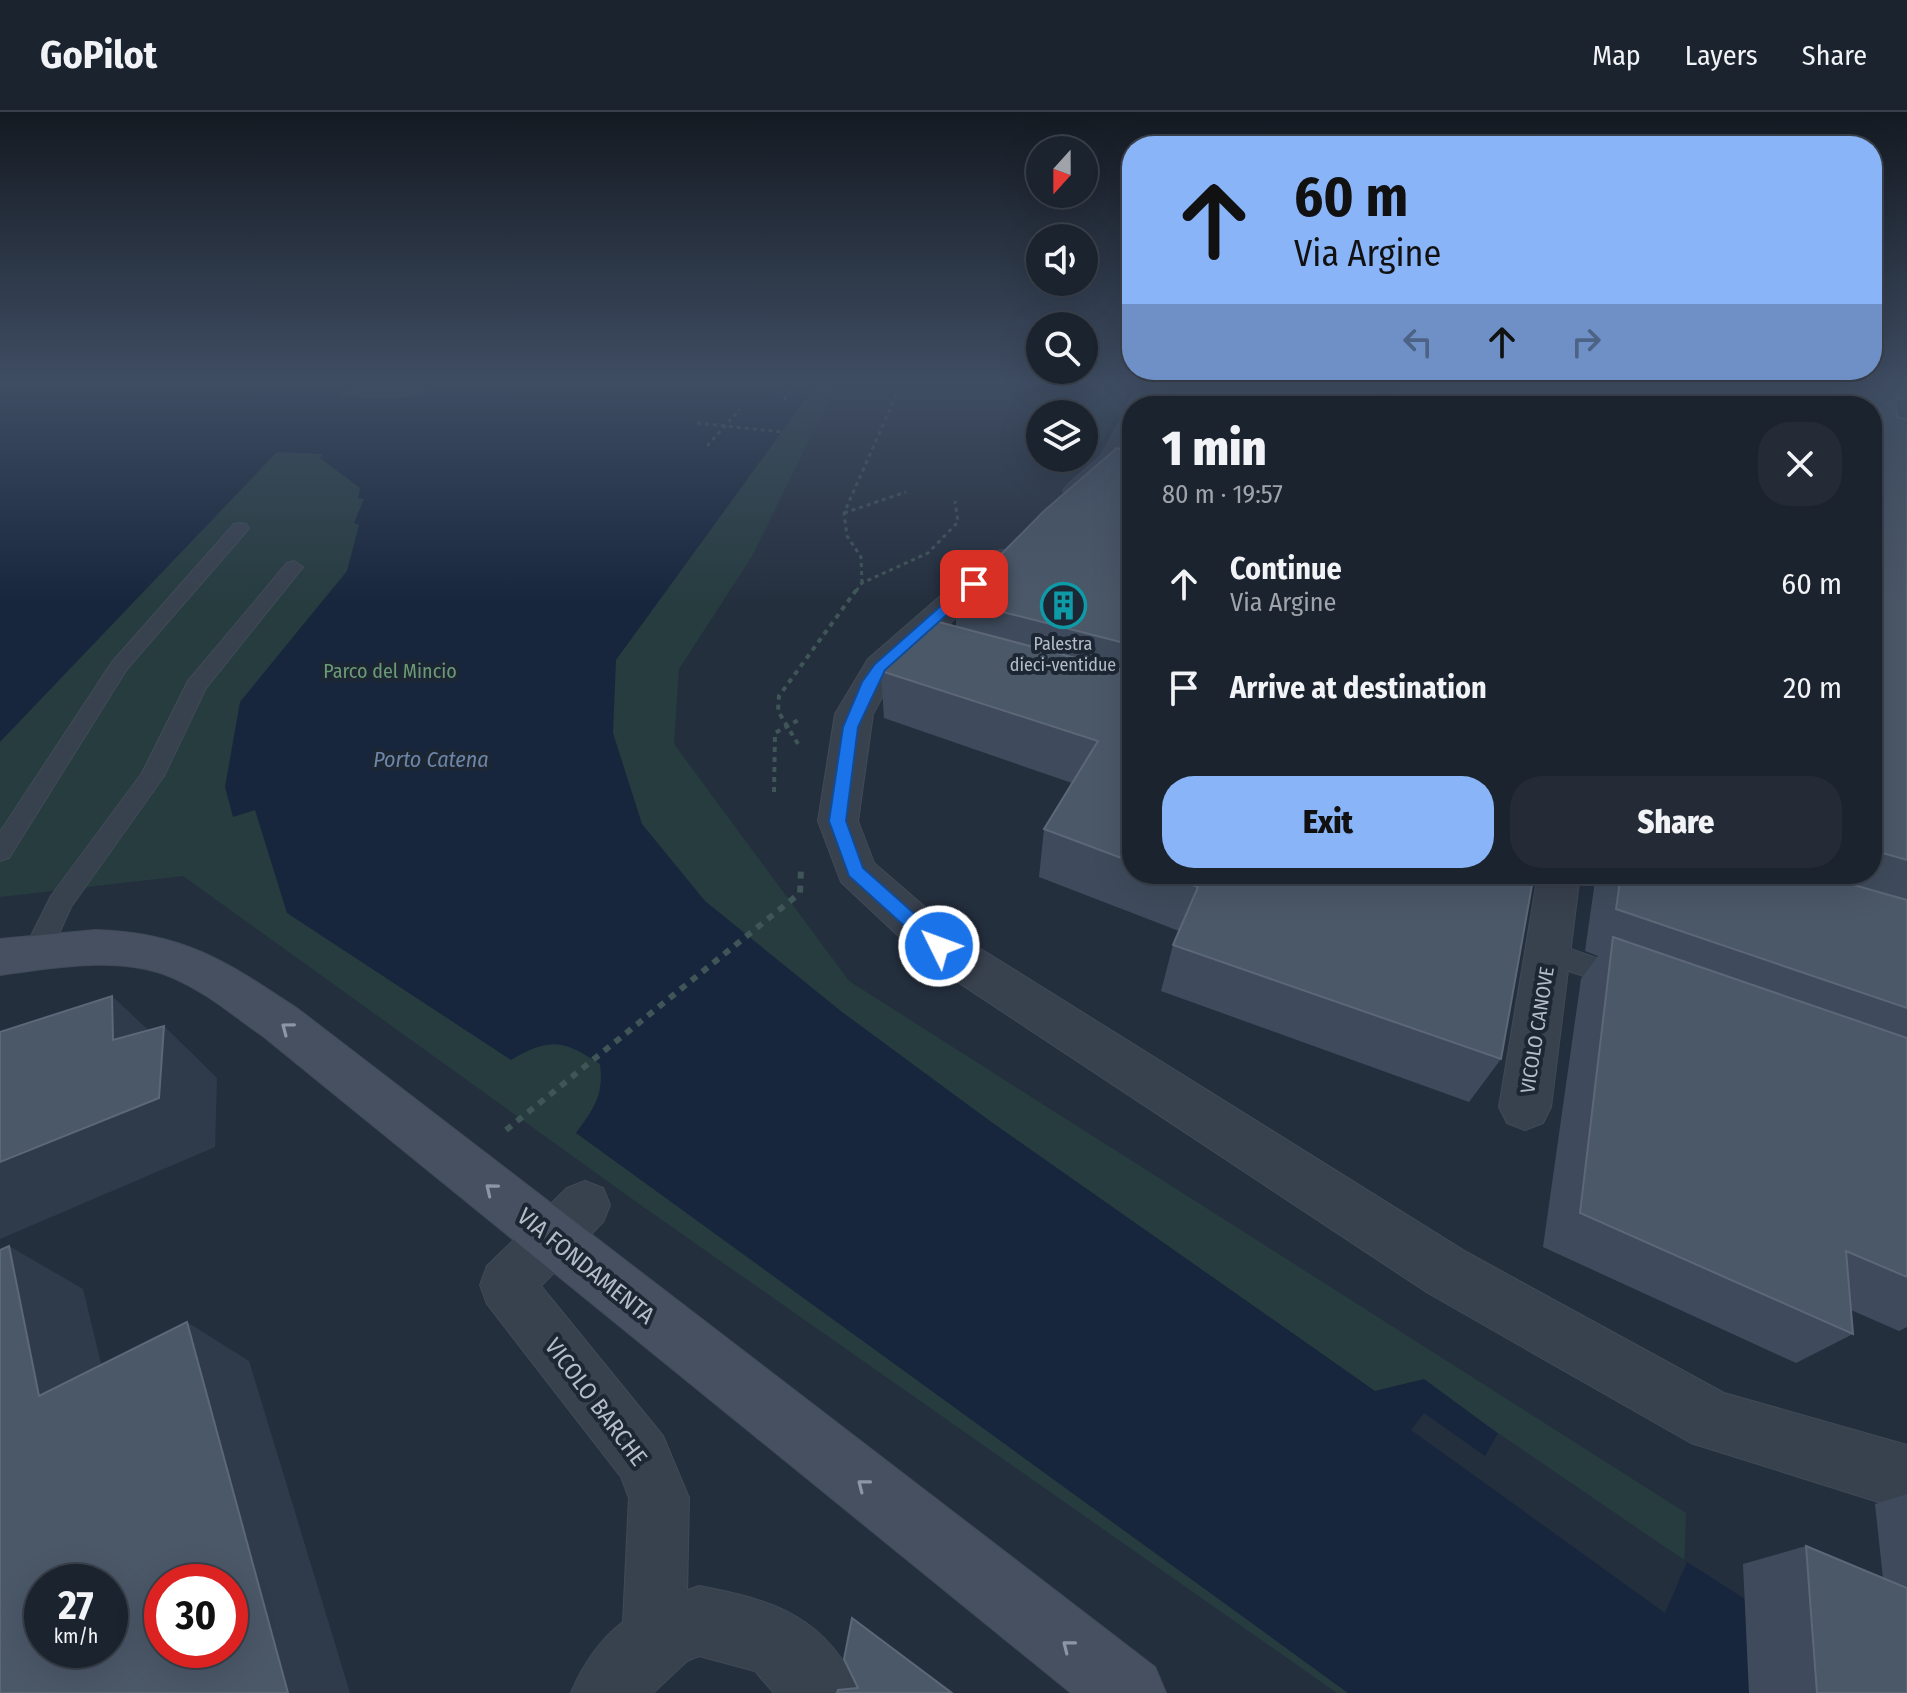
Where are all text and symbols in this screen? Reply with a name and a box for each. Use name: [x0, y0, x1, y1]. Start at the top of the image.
text: GoPilot: [40, 32, 157, 78]
text: Map: [1592, 39, 1641, 72]
text: Layers: [1685, 39, 1758, 72]
text: Share: [1802, 39, 1867, 72]
north arrow: [1026, 136, 1098, 208]
map controls: [1026, 136, 1098, 472]
text: 60 m: [1294, 164, 1408, 231]
icon: ahead: [1162, 168, 1266, 272]
button: sound: [1026, 224, 1098, 296]
text: Via Argine: [1294, 232, 1441, 276]
button: search: [1026, 312, 1098, 384]
icon: left: [1396, 320, 1440, 364]
icon: ahead: [1480, 320, 1524, 364]
icon: right: [1564, 320, 1608, 364]
button: layers: [1026, 400, 1098, 472]
text: 1 min: [1162, 420, 1266, 478]
button: close: [1758, 422, 1842, 506]
text: 80 m · 19:57: [1162, 479, 1283, 510]
pin: [940, 550, 1008, 618]
text: Continue: [1230, 551, 1342, 587]
icon: arrive: [952, 562, 996, 606]
icon: ahead: [1162, 562, 1206, 606]
text: 60 m: [1781, 566, 1842, 602]
building icon: Palestra dieci-ventidue: [1039, 582, 1087, 630]
text: Via Argine: [1230, 587, 1336, 618]
place label: Palestra dieci-ventidue: [1010, 633, 1116, 676]
park label: Parco del Mincio: [323, 659, 457, 683]
icon: arrive: [1162, 666, 1206, 710]
text: Arrive at destination: [1230, 670, 1487, 706]
text: 20 m: [1783, 670, 1842, 706]
water label: Porto Catena: [373, 746, 489, 773]
button: Exit: [1162, 776, 1494, 868]
button: Share: [1510, 776, 1842, 868]
position arrow: [897, 904, 981, 988]
street label: VICOLO CANOVE: [1515, 965, 1559, 1095]
one-way arrow: [281, 1024, 296, 1038]
one-way arrow: [486, 1184, 500, 1199]
street label: VIA FONDAMENTA: [512, 1202, 660, 1330]
street label: VICOLO BARCHE: [539, 1333, 653, 1471]
one-way arrow: [857, 1480, 872, 1494]
speed limit sign: 30: [144, 1564, 248, 1668]
text: 27: [58, 1582, 94, 1630]
text: km/h: [54, 1624, 98, 1648]
one-way arrow: [1062, 1641, 1076, 1655]

